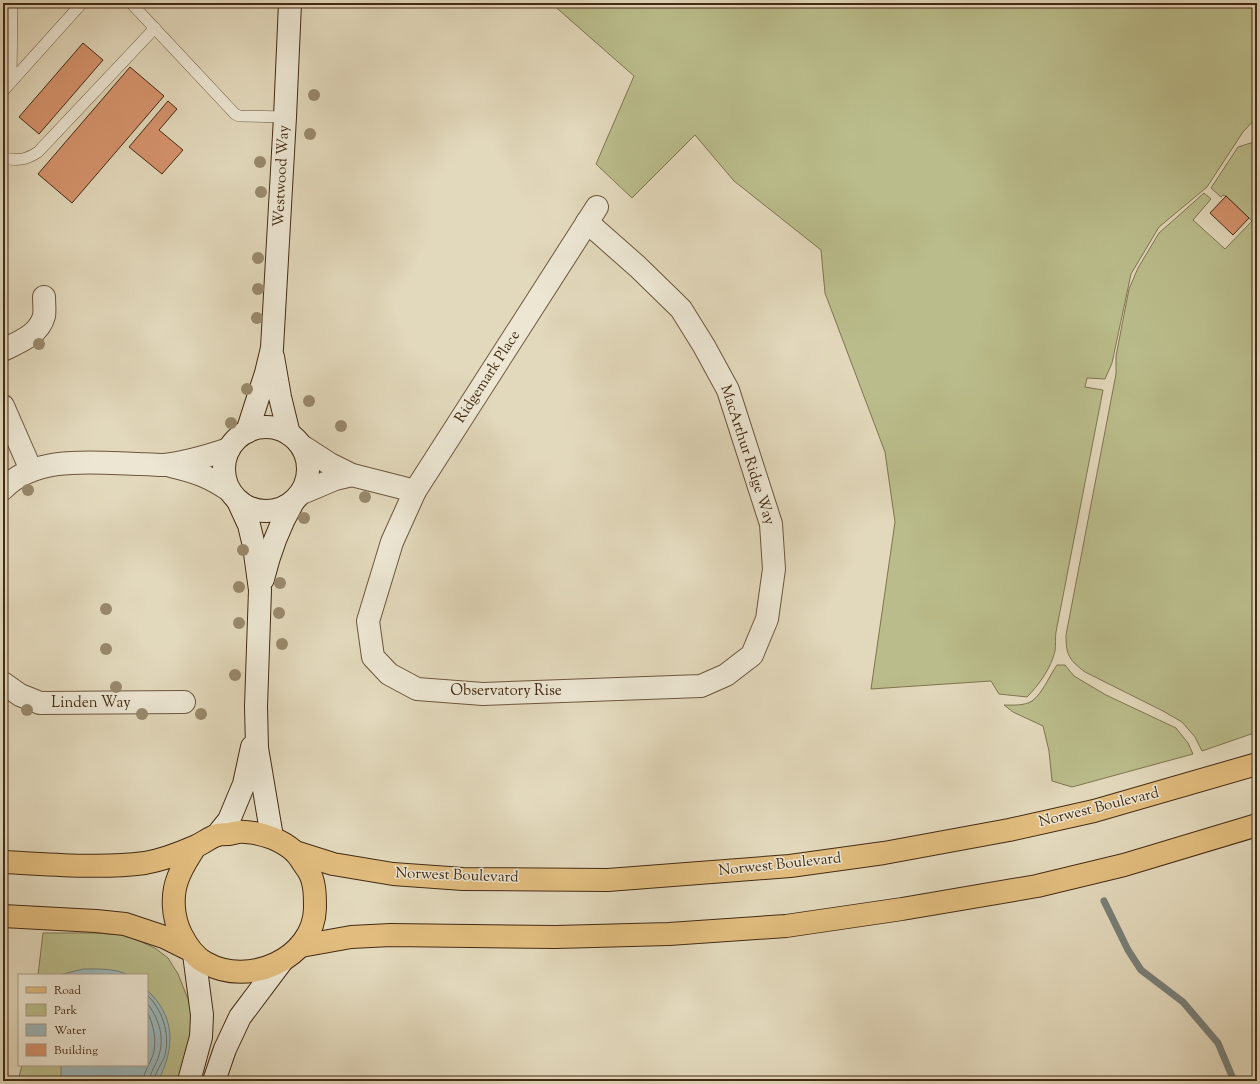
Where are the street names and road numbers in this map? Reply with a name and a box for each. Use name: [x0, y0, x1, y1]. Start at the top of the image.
street label: Westwood Way: [269, 124, 295, 227]
street label: Ridgemark Place: [450, 327, 526, 427]
street label: MacArthur Ridge Way: [714, 382, 780, 528]
street label: Observatory Rise: [450, 681, 562, 702]
street label: Linden Way: [51, 693, 131, 714]
street label: Norwest Boulevard: [1037, 783, 1162, 833]
street label: Norwest Boulevard: [718, 848, 843, 882]
street label: Norwest Boulevard: [395, 863, 520, 889]

